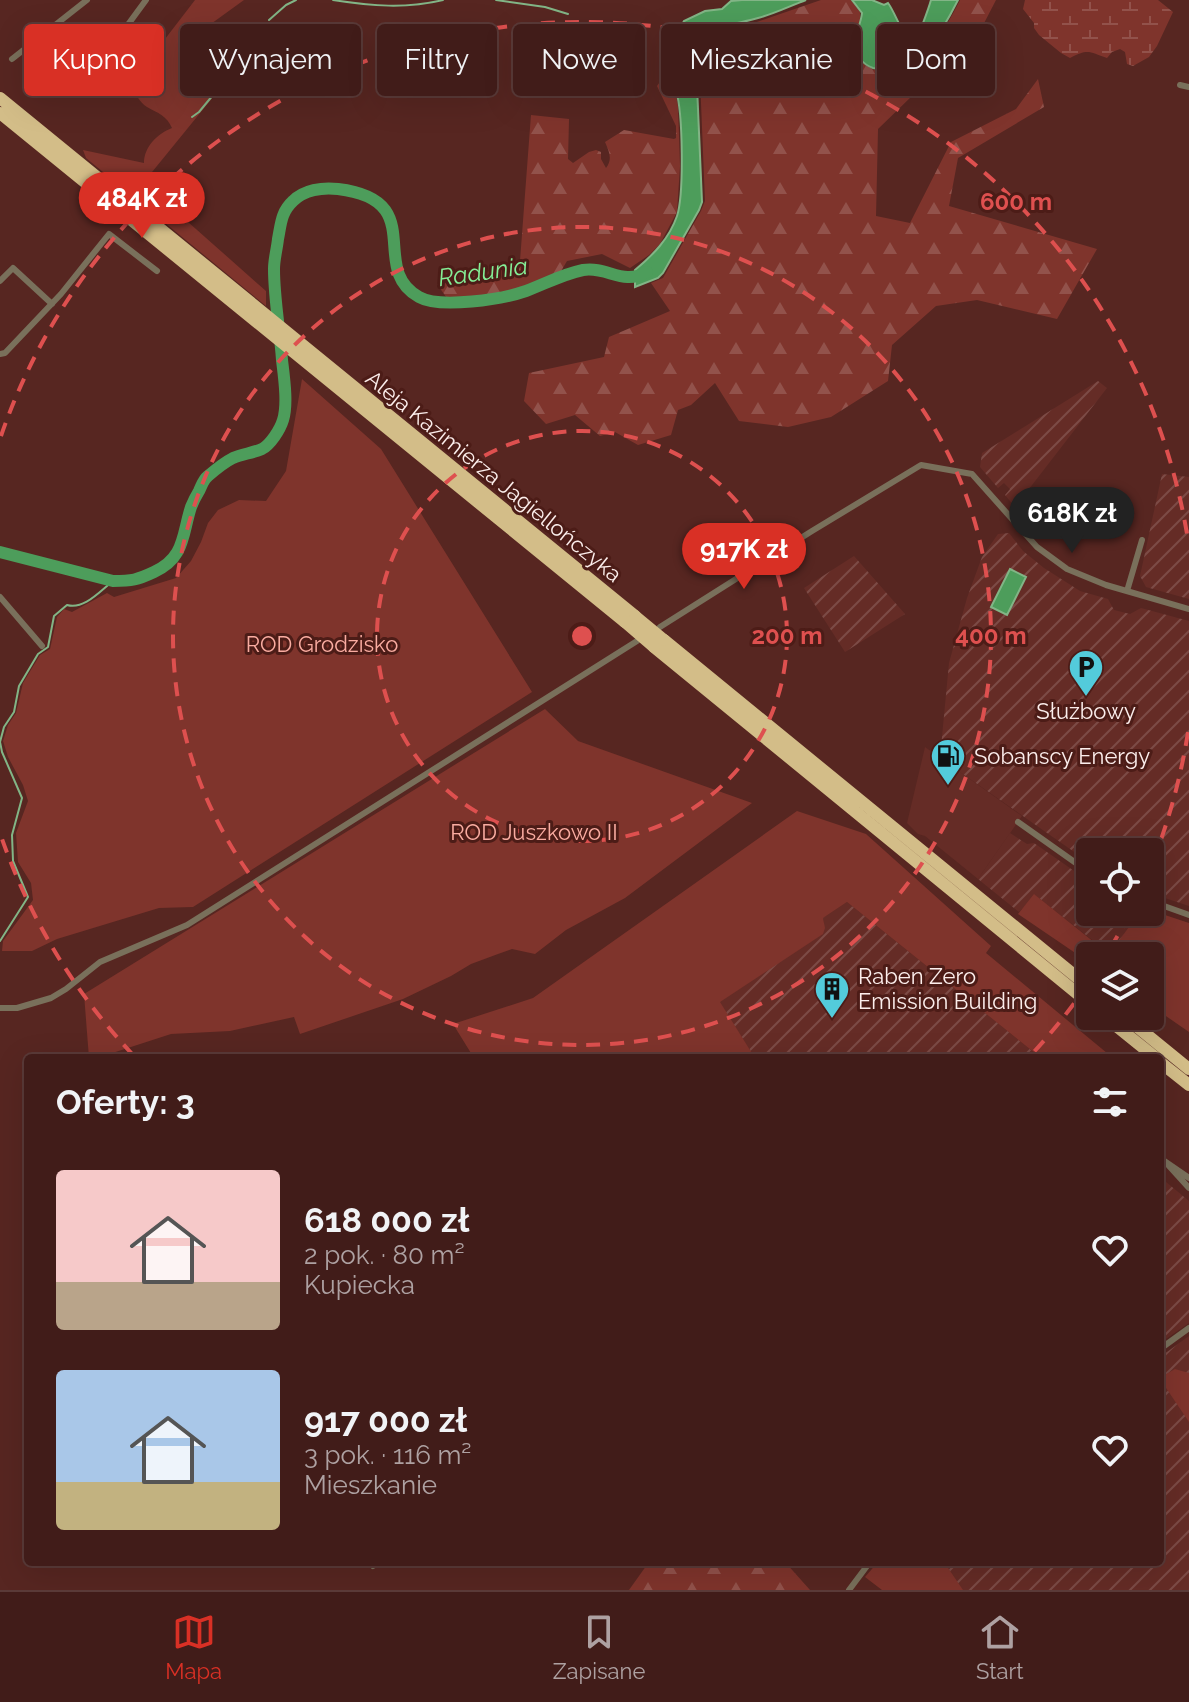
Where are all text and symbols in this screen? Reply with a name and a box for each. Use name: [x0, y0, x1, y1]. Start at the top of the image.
chip: Kupno: [24, 24, 164, 96]
chip: Wynajem: [180, 24, 361, 96]
chip: Filtry: [377, 24, 497, 96]
chip: Nowe: [513, 24, 645, 96]
chip: Mieszkanie: [661, 24, 861, 96]
chip: Dom: [877, 24, 995, 96]
pin: 484K zł: [68, 172, 216, 240]
text: 484K zł: [97, 183, 187, 213]
text: 600 m: [980, 187, 1052, 216]
water label: Radunia: [436, 251, 530, 292]
street label: Aleja Kazimierza Jagiellończyka: [361, 365, 627, 587]
pin: 618K zł: [998, 487, 1146, 555]
text: 618K zł: [1027, 498, 1117, 528]
pin: 917K zł: [670, 523, 818, 591]
text: 917K zł: [700, 534, 788, 564]
text: 200 m: [751, 621, 823, 650]
text: 400 m: [955, 621, 1027, 650]
centre of rings: [568, 622, 596, 650]
park label: ROD Grodzisko: [246, 631, 398, 657]
parking icon: Służbowy: [1067, 648, 1105, 698]
place label: Służbowy: [1036, 698, 1136, 724]
fuel station icon: Sobanscy Energy: [929, 737, 967, 787]
place label: Sobanscy Energy: [974, 743, 1150, 769]
park label: ROD Juszkowo II: [450, 819, 618, 845]
map controls: [1076, 838, 1164, 1030]
button: locate: [1076, 838, 1164, 926]
button: layers: [1076, 942, 1164, 1030]
place label: Raben Zero Emission Building: [858, 963, 1037, 1014]
building icon: Raben Zero Emission Building: [813, 970, 851, 1020]
icon: filters: [1088, 1080, 1132, 1124]
text: Oferty: 3: [56, 1082, 195, 1122]
text: 618 000 zł: [304, 1200, 469, 1240]
icon: home: [120, 1202, 216, 1298]
icon: heart: [1088, 1228, 1132, 1272]
text: 2 pok. · 80 m²: [304, 1240, 465, 1270]
text: Kupiecka: [304, 1270, 415, 1300]
text: 917 000 zł: [304, 1400, 467, 1440]
icon: home: [120, 1402, 216, 1498]
icon: heart: [1088, 1428, 1132, 1472]
text: 3 pok. · 116 m²: [304, 1440, 471, 1470]
text: Mieszkanie: [304, 1470, 437, 1500]
tab: Mapa: [165, 1610, 222, 1684]
tab: Zapisane: [553, 1610, 645, 1684]
tab: Start: [976, 1610, 1024, 1684]

